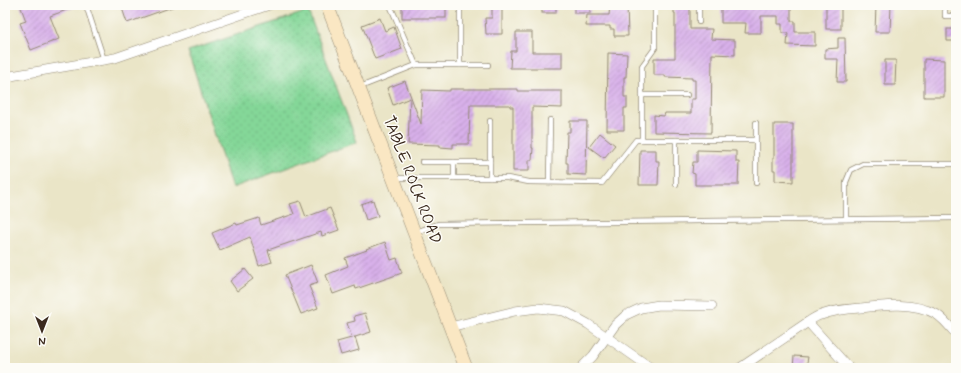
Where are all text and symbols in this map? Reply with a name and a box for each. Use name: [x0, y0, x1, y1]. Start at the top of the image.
street label: TABLE ROCK ROAD: [378, 113, 446, 247]
north arrow: [22, 311, 62, 351]
text: N: [38, 333, 46, 347]

